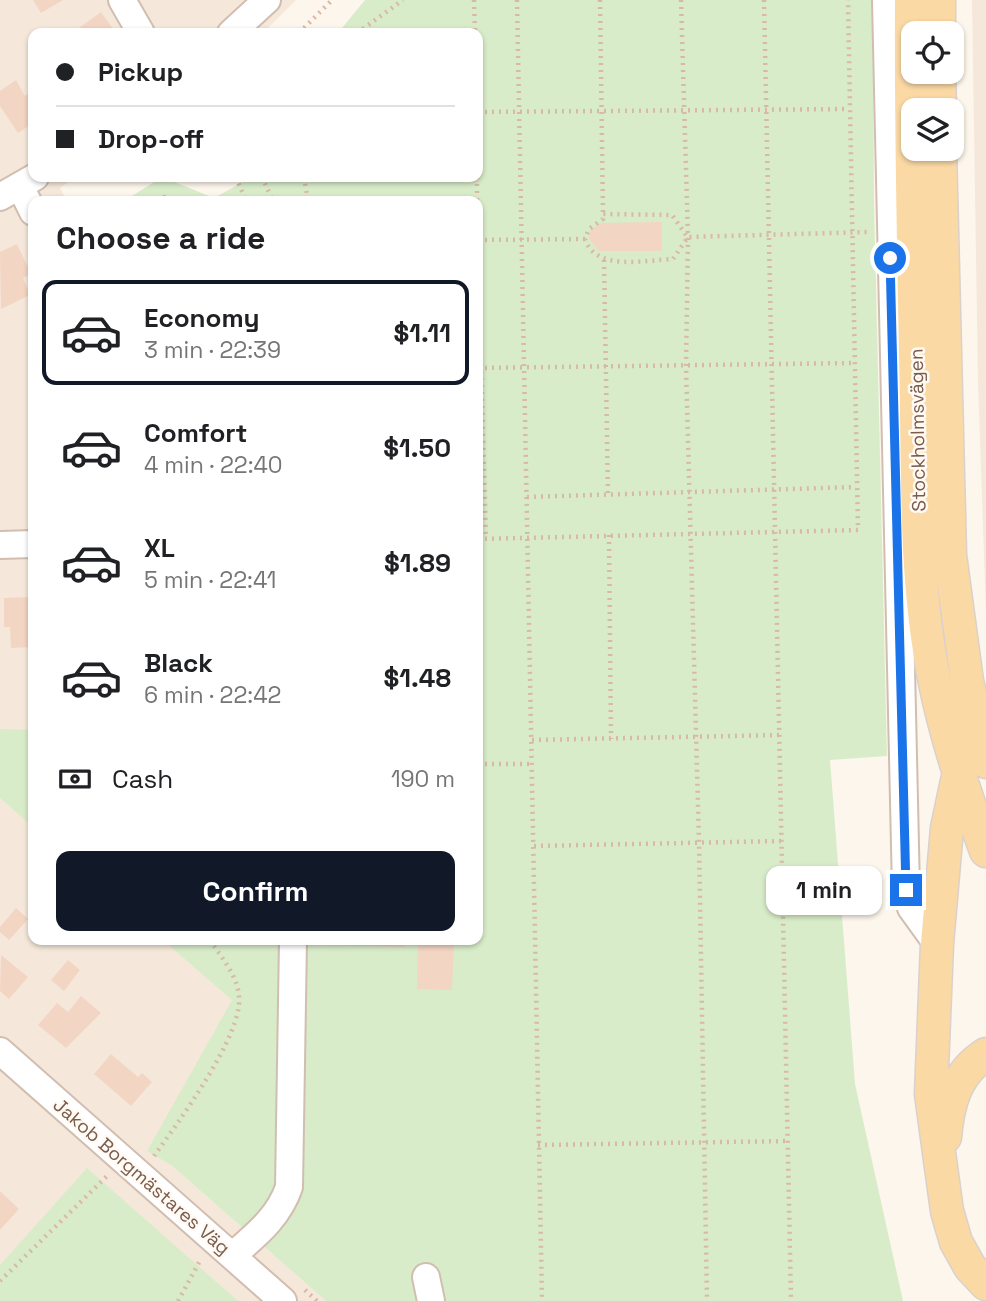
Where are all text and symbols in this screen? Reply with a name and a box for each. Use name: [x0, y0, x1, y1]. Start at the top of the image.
map controls: [901, 21, 964, 161]
button: locate: [901, 21, 964, 84]
text: Pickup: [98, 55, 183, 89]
button: layers: [901, 98, 964, 161]
text: Drop-off: [98, 122, 204, 156]
text: Choose a ride: [56, 218, 266, 258]
route start: [874, 242, 906, 274]
icon: car: [60, 301, 123, 364]
text: Economy: [144, 301, 260, 335]
text: $1.11: [394, 316, 451, 350]
text: 3 min · 22:39: [144, 335, 281, 365]
street label: Stockholmsvägen: [904, 348, 931, 512]
icon: car: [60, 416, 123, 479]
text: Comfort: [144, 416, 247, 450]
text: $1.50: [383, 431, 451, 465]
text: 4 min · 22:40: [144, 450, 283, 480]
icon: car: [60, 531, 123, 594]
text: XL: [144, 531, 175, 565]
text: $1.89: [384, 546, 451, 580]
text: 5 min · 22:41: [144, 565, 276, 595]
icon: car: [60, 646, 123, 709]
text: Black: [144, 646, 213, 680]
text: $1.48: [384, 661, 451, 695]
text: 6 min · 22:42: [144, 680, 281, 710]
icon: cash: [56, 760, 94, 798]
text: Cash: [112, 762, 173, 796]
text: 190 m: [391, 764, 455, 794]
button: Confirm: [56, 851, 455, 931]
callout: 1 min: [766, 866, 881, 914]
route end: [890, 874, 922, 906]
text: 1 min: [796, 875, 852, 905]
street label: Jakob Borgmästares Väg: [48, 1093, 235, 1260]

